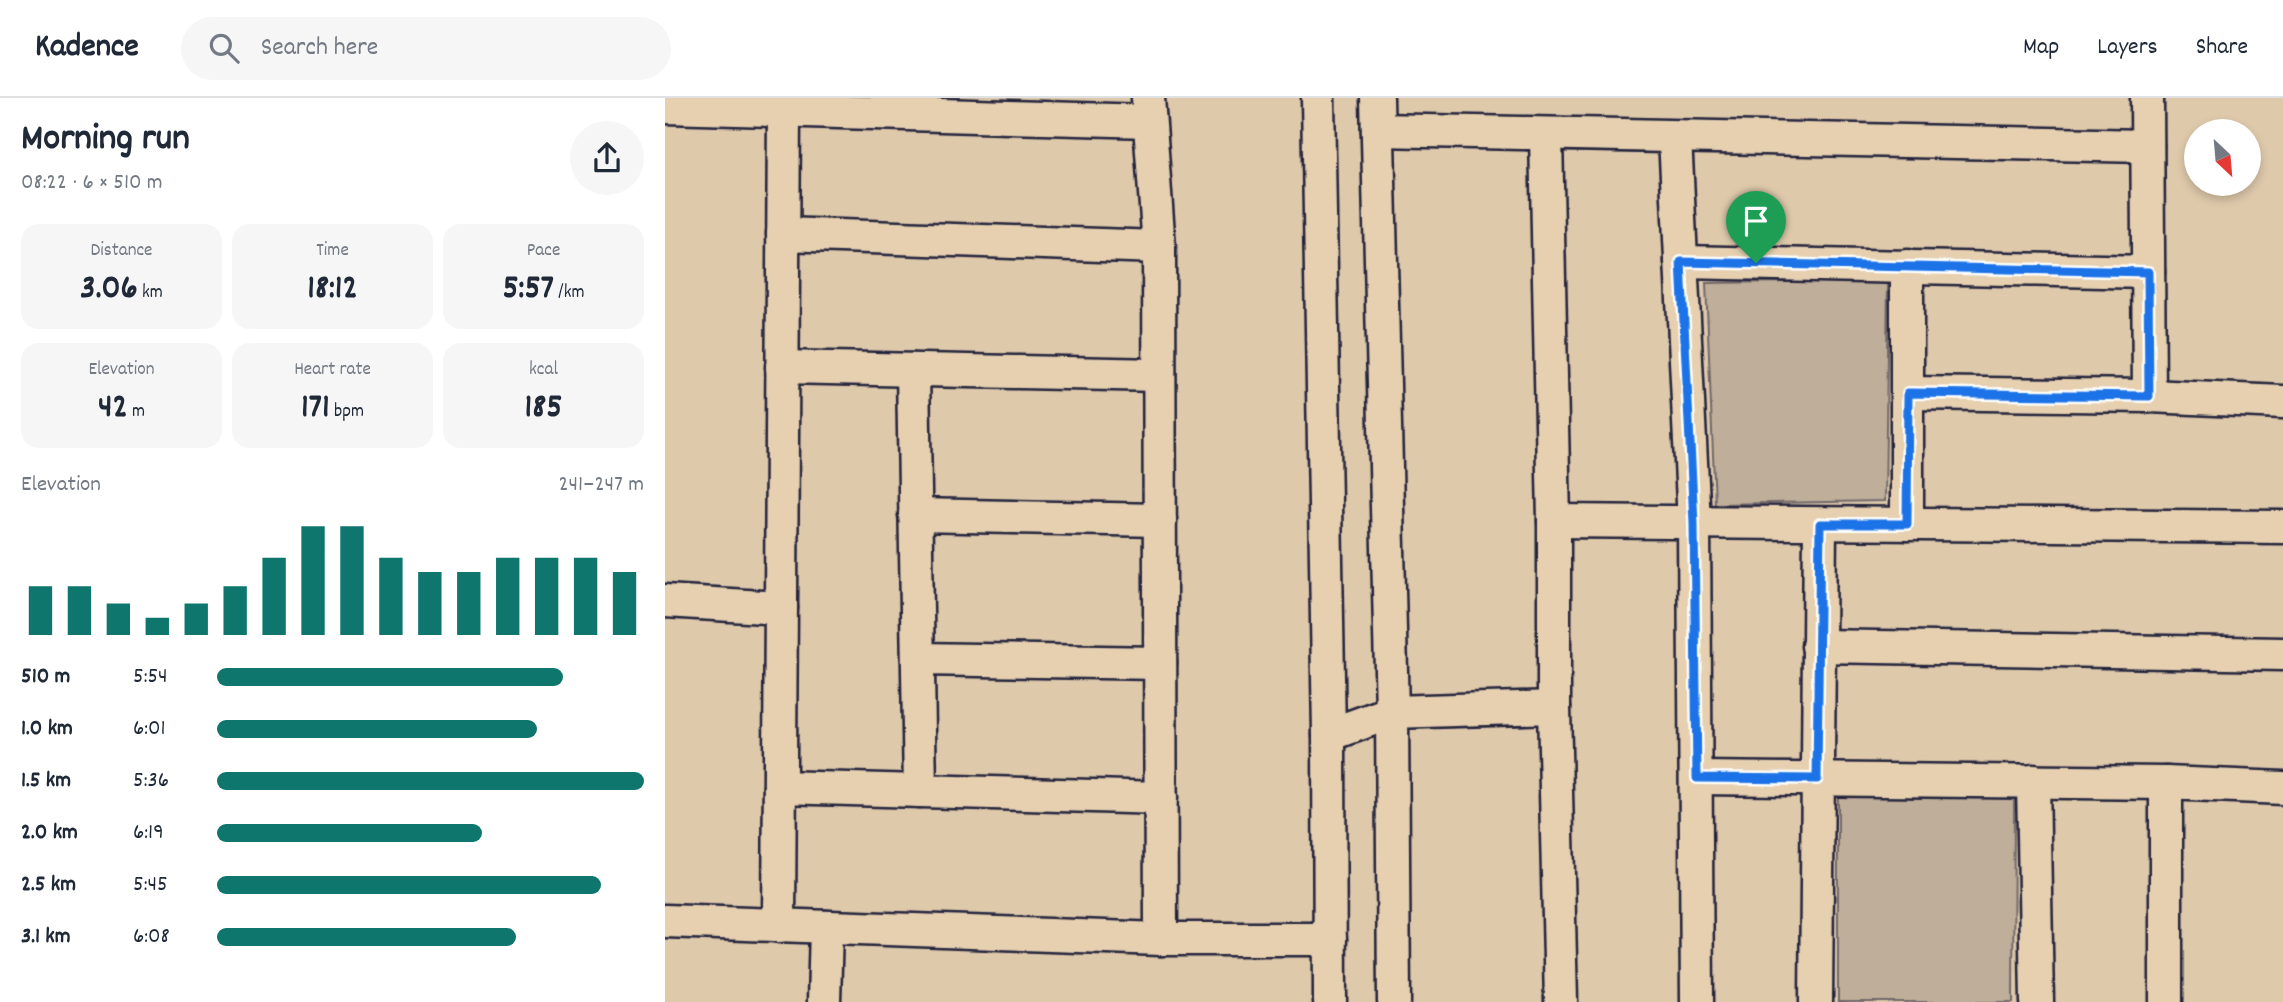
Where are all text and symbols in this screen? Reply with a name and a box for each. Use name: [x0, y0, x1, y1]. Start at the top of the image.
search box: [181, 17, 671, 80]
text: Kadence: [35, 25, 139, 72]
icon: search: [205, 29, 243, 67]
text: Search here: [261, 30, 378, 67]
text: Map: [2023, 31, 2059, 65]
text: Layers: [2097, 31, 2158, 65]
text: Share: [2196, 31, 2248, 65]
text: Morning run: [21, 113, 190, 168]
north arrow: [2184, 119, 2261, 196]
map controls: [2184, 119, 2261, 196]
button: share: [570, 121, 644, 195]
text: 08:22 · 6 × 510 m: [21, 167, 163, 200]
pin: [1726, 191, 1786, 263]
icon: arrive: [1737, 202, 1775, 240]
text: Distance: [91, 238, 152, 265]
text: Time: [316, 238, 349, 265]
text: Pace: [527, 238, 560, 265]
text: 3.06: [80, 265, 138, 315]
text: 18:12: [307, 265, 358, 315]
text: 5:57: [502, 265, 554, 315]
text: km: [138, 280, 163, 307]
text: /km: [554, 280, 585, 307]
text: Elevation: [88, 357, 155, 384]
text: Heart rate: [294, 357, 371, 384]
text: kcal: [529, 357, 558, 384]
text: 42: [98, 384, 128, 434]
text: 171: [301, 384, 330, 434]
text: 185: [525, 384, 562, 434]
text: m: [128, 399, 145, 426]
text: bpm: [330, 399, 364, 426]
text: Elevation: [21, 469, 101, 502]
text: 241–247 m: [558, 469, 644, 502]
text: 510 m: [21, 661, 70, 694]
text: 5:54: [133, 661, 168, 694]
text: 1.0 km: [21, 713, 73, 746]
text: 6:01: [133, 713, 166, 746]
text: 1.5 km: [21, 765, 71, 798]
text: 5:36: [133, 765, 169, 798]
text: 2.0 km: [21, 817, 78, 850]
text: 6:19: [133, 817, 164, 850]
text: 2.5 km: [21, 869, 76, 902]
text: 5:45: [133, 869, 168, 902]
text: 3.1 km: [21, 921, 71, 954]
text: 6:08: [133, 921, 170, 954]

